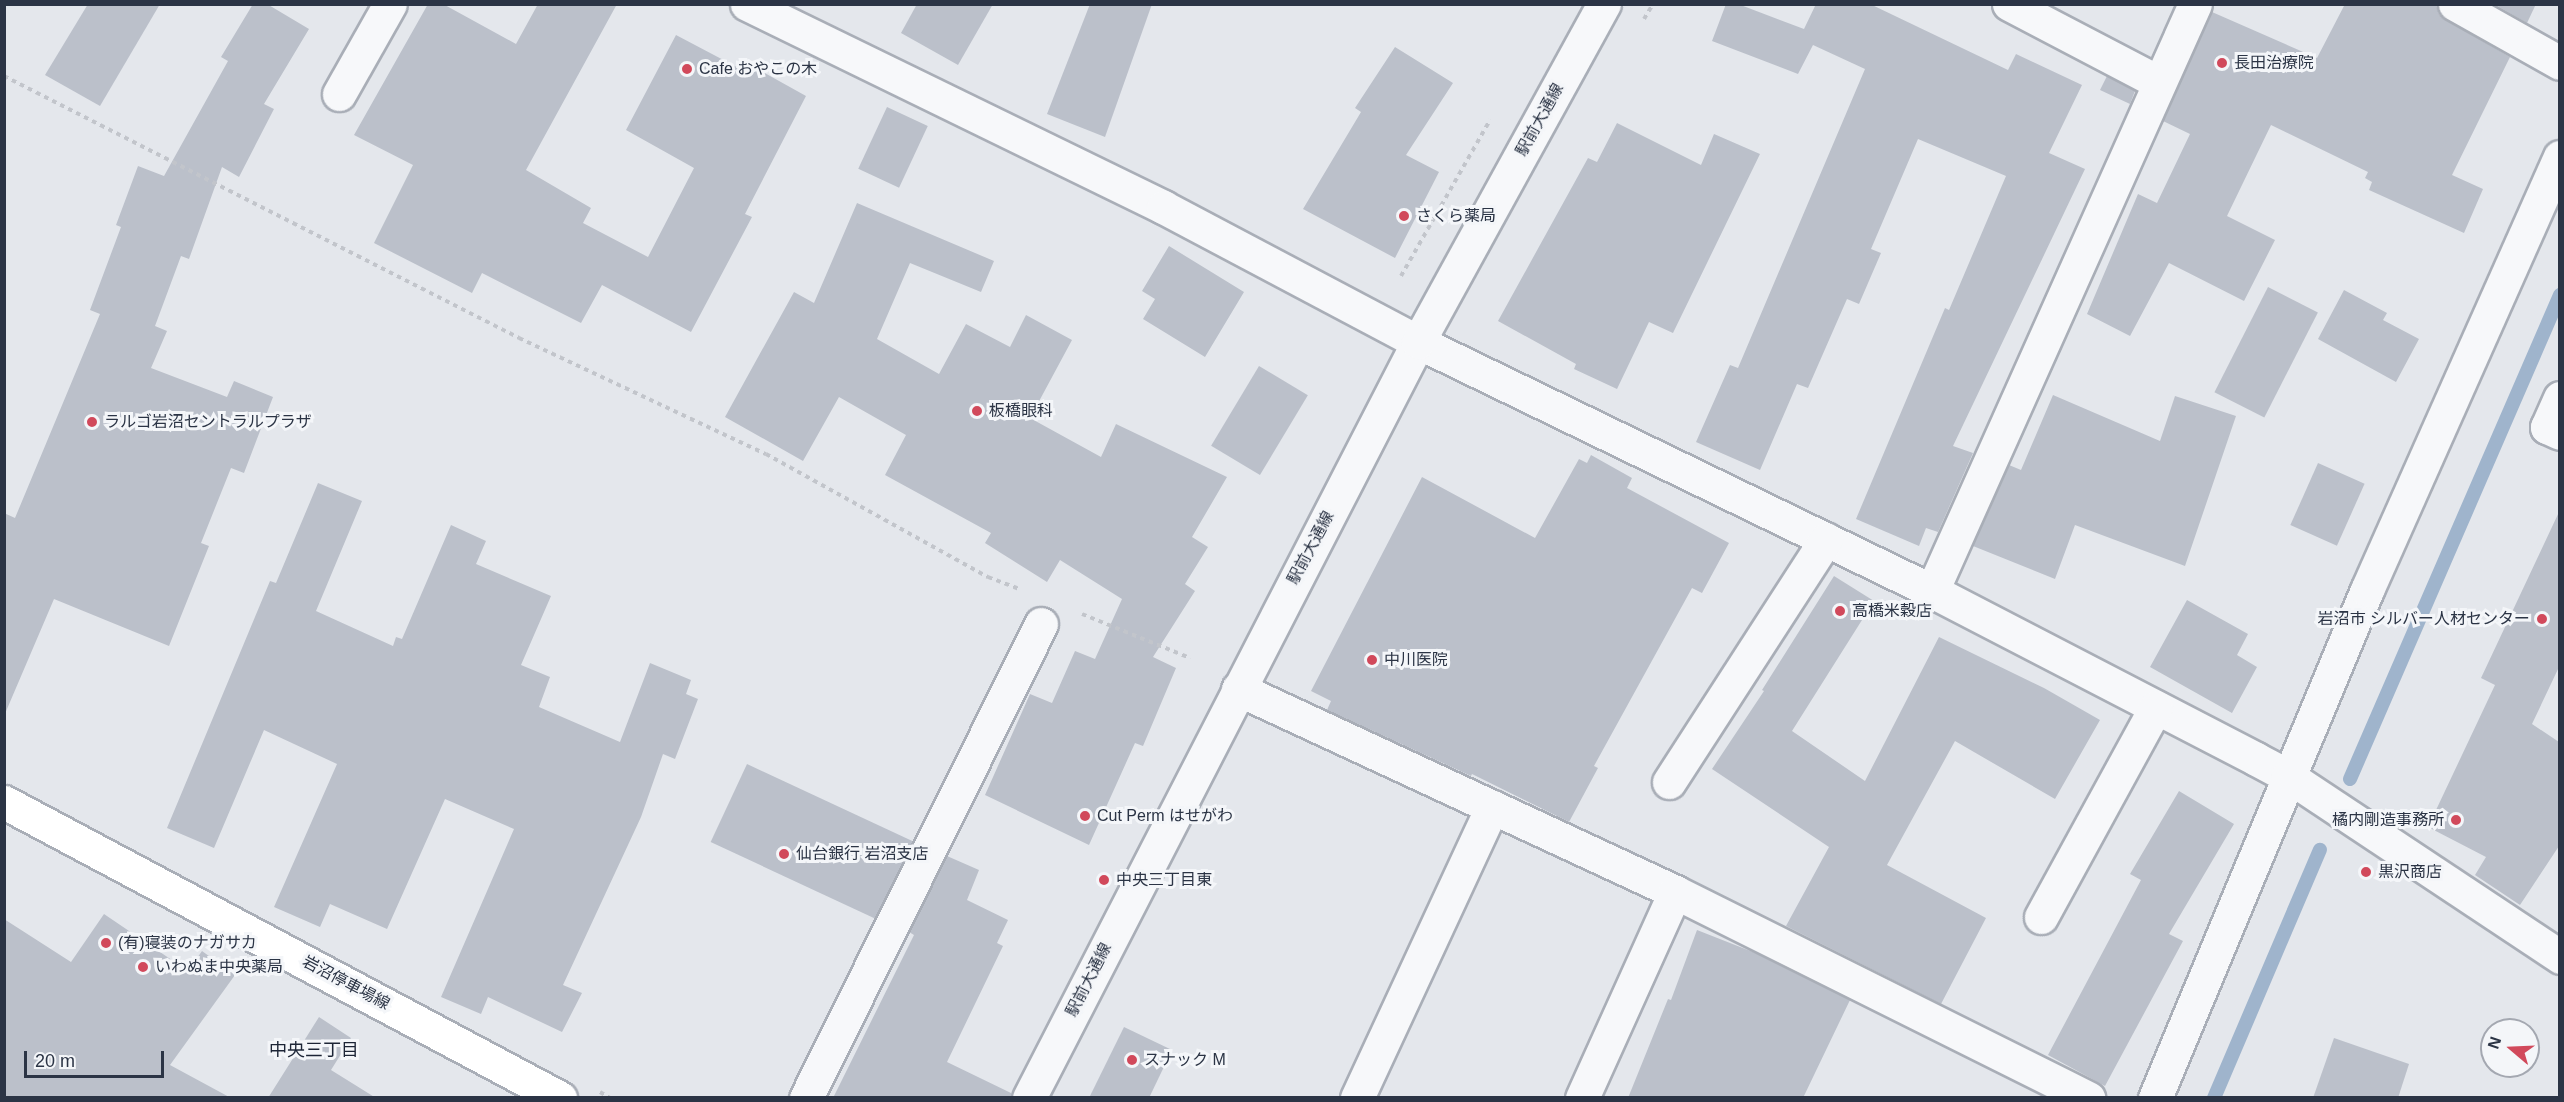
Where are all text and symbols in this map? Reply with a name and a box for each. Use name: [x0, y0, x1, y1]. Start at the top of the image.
place label: 長田治療院: [2234, 53, 2314, 73]
marker: 長田治療院: [2215, 56, 2229, 70]
place label: Cafe おやこの木: [699, 59, 817, 79]
marker: Cafe おやこの木: [680, 62, 694, 76]
street label: 駅前大通線: [1512, 80, 1568, 160]
place label: さくら薬局: [1416, 206, 1496, 226]
marker: さくら薬局: [1397, 209, 1411, 223]
place label: 板橋眼科: [989, 401, 1053, 421]
marker: 板橋眼科: [970, 404, 984, 418]
place label: ラルゴ岩沼セントラルプラザ: [104, 412, 312, 432]
marker: ラルゴ岩沼セントラルプラザ: [85, 415, 99, 429]
street label: 駅前大通線: [1284, 508, 1338, 588]
place label: 高橋米穀店: [1852, 601, 1932, 621]
marker: 高橋米穀店: [1833, 604, 1847, 618]
place label: 岩沼市 シルバー人材センター: [2318, 609, 2530, 629]
marker: 岩沼市 シルバー人材センター: [2535, 612, 2549, 626]
place label: 中川医院: [1384, 650, 1448, 670]
marker: 中川医院: [1365, 653, 1379, 667]
place label: Cut Perm はせがわ: [1097, 806, 1233, 826]
marker: Cut Perm はせがわ: [1078, 809, 1092, 823]
place label: 橘内剛造事務所: [2332, 810, 2444, 830]
marker: 橘内剛造事務所: [2449, 813, 2463, 827]
place label: 仙台銀行 岩沼支店: [796, 844, 928, 864]
marker: 仙台銀行 岩沼支店: [777, 847, 791, 861]
place label: 黒沢商店: [2378, 862, 2442, 882]
marker: 黒沢商店: [2359, 865, 2373, 879]
place label: 中央三丁目東: [1116, 870, 1212, 890]
marker: 中央三丁目東: [1097, 873, 1111, 887]
place label: (有)寝装のナガサカ: [118, 933, 257, 953]
marker: (有)寝装のナガサカ: [99, 936, 113, 950]
street label: 駅前大通線: [1062, 940, 1116, 1020]
street label: 岩沼停車場線: [299, 952, 393, 1014]
place label: いわぬま中央薬局: [155, 957, 283, 977]
marker: いわぬま中央薬局: [136, 960, 150, 974]
north arrow: [2480, 1018, 2540, 1078]
text: N: [2484, 1034, 2504, 1051]
scale bar: [27, 1039, 166, 1077]
district label: 中央三丁目: [269, 1039, 359, 1061]
place label: スナック M: [1144, 1050, 1226, 1070]
text: 20 m: [35, 1051, 75, 1071]
marker: スナック M: [1125, 1053, 1139, 1067]

